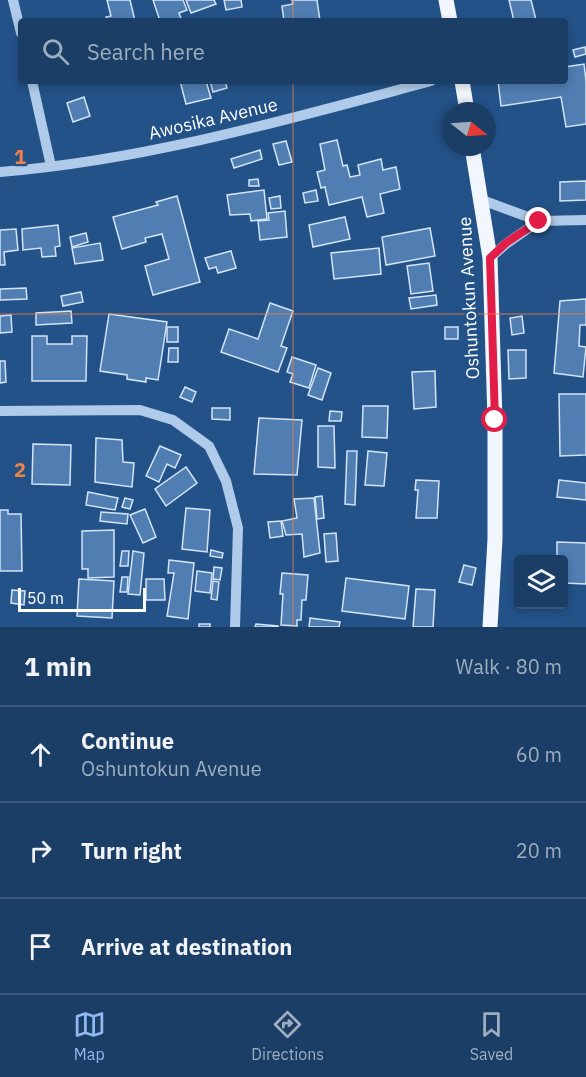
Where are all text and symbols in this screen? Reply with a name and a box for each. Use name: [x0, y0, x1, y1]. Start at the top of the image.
search box: [18, 18, 568, 84]
icon: search: [39, 35, 72, 68]
text: Search here: [87, 37, 205, 66]
street label: Awosika Avenue: [146, 92, 280, 145]
north arrow: [442, 102, 496, 156]
text: 1: [14, 143, 26, 170]
route end: [525, 207, 551, 233]
street label: Oshuntokun Avenue: [453, 216, 484, 380]
route start: [481, 406, 507, 432]
text: 2: [14, 456, 26, 483]
map controls: [514, 555, 568, 609]
button: layers: [514, 555, 568, 609]
scale bar: [18, 585, 146, 612]
text: 50 m: [27, 588, 64, 608]
text: 1 min: [24, 649, 92, 683]
text: Walk · 80 m: [456, 653, 562, 680]
text: Continue: [81, 726, 174, 755]
icon: ahead: [24, 738, 57, 771]
text: 60 m: [516, 741, 562, 768]
text: Oshuntokun Avenue: [81, 755, 262, 782]
icon: right: [24, 834, 57, 867]
text: Turn right: [81, 836, 182, 865]
text: 20 m: [516, 837, 562, 864]
icon: arrive: [24, 930, 57, 963]
text: Arrive at destination: [81, 932, 292, 961]
tab: Map: [73, 1008, 106, 1064]
tab: Directions: [251, 1008, 324, 1064]
tab: Saved: [470, 1008, 513, 1064]

